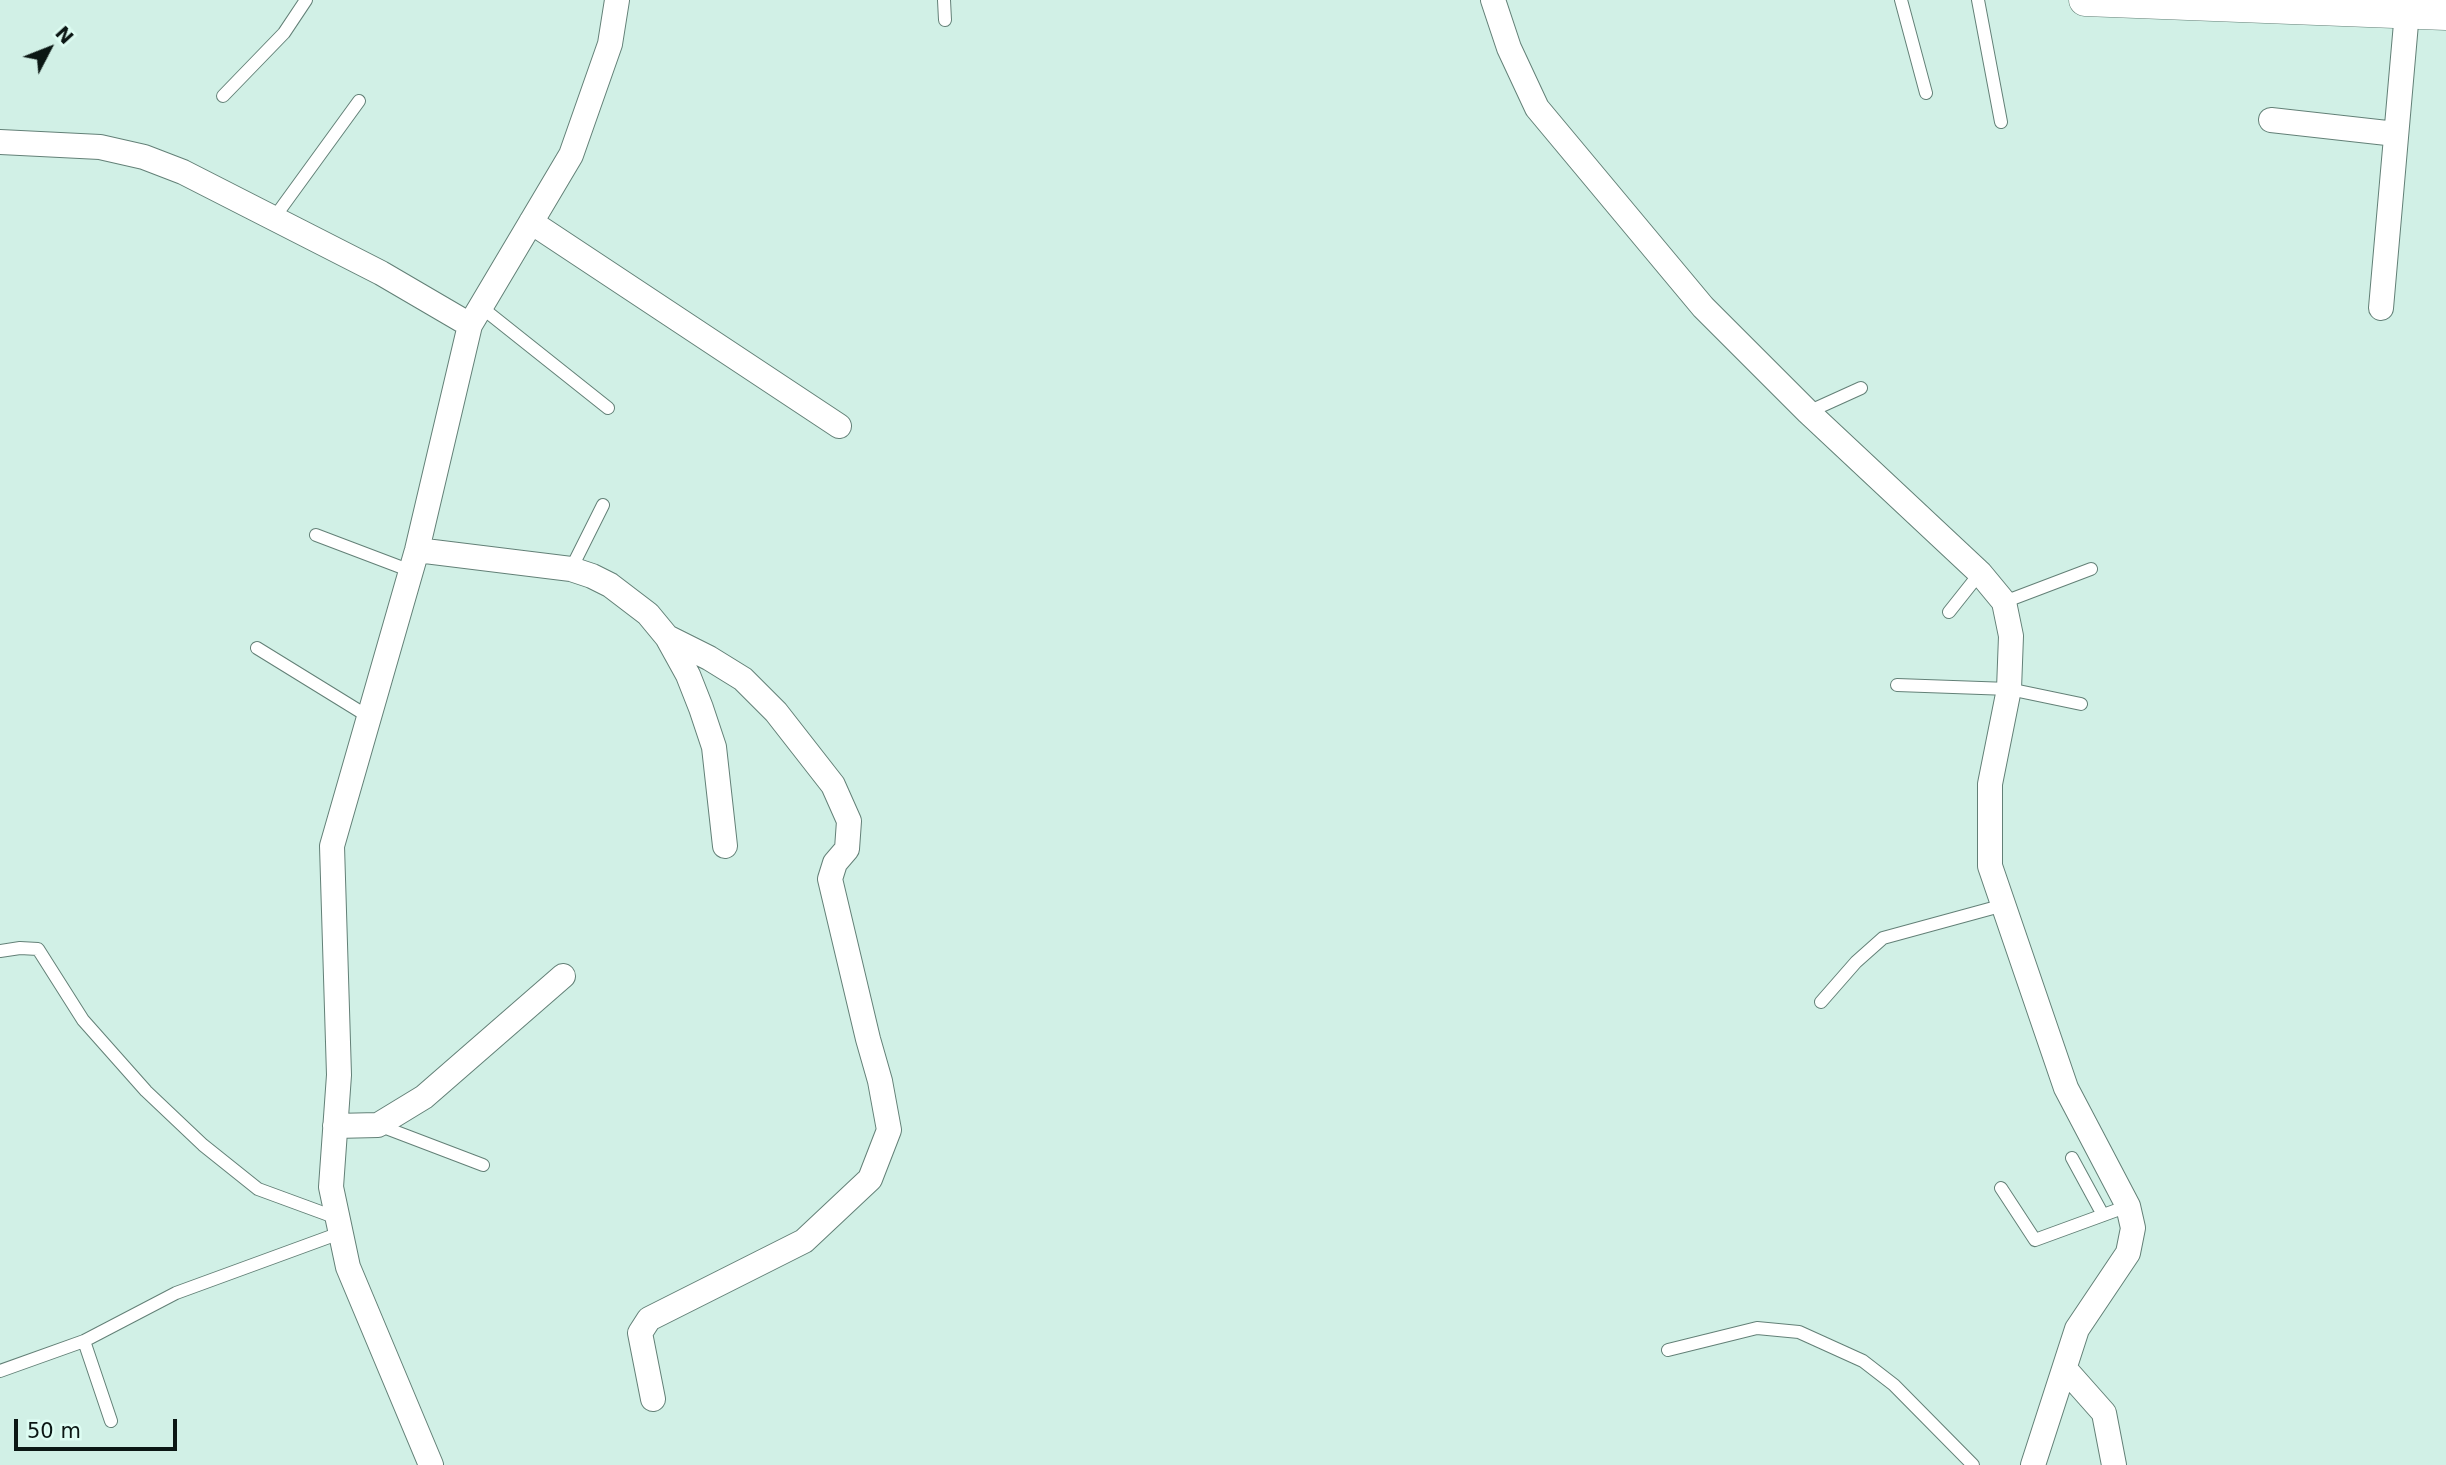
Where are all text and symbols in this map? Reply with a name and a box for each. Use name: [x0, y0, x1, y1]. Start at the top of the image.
north arrow: [14, 14, 84, 84]
text: N: [51, 22, 78, 48]
scale bar: [18, 1406, 180, 1450]
text: 50 m: [27, 1419, 81, 1443]

